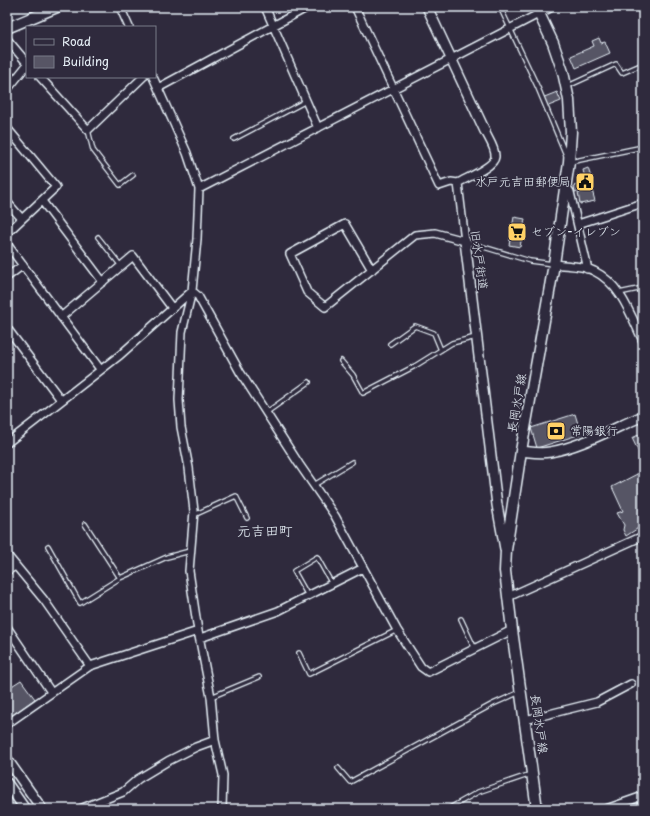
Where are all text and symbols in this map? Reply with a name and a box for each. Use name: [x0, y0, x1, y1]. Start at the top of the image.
legend: [26, 26, 156, 78]
text: Road: [62, 32, 91, 50]
text: Building: [62, 52, 109, 70]
public building icon: 水戸元吉田郵便局: [574, 171, 596, 193]
place label: 水戸元吉田郵便局: [475, 172, 571, 190]
supermarket icon: セブン-イレブン: [506, 221, 528, 243]
place label: セブン-イレブン: [531, 222, 621, 240]
street label: 旧水戸街道: [467, 229, 493, 291]
street label: 長岡水戸線: [502, 372, 530, 434]
bank icon: 常陽銀行: [545, 420, 567, 442]
place label: 常陽銀行: [570, 421, 618, 439]
district label: 元吉田町: [237, 520, 293, 541]
street label: 長岡水戸線: [527, 693, 553, 755]

